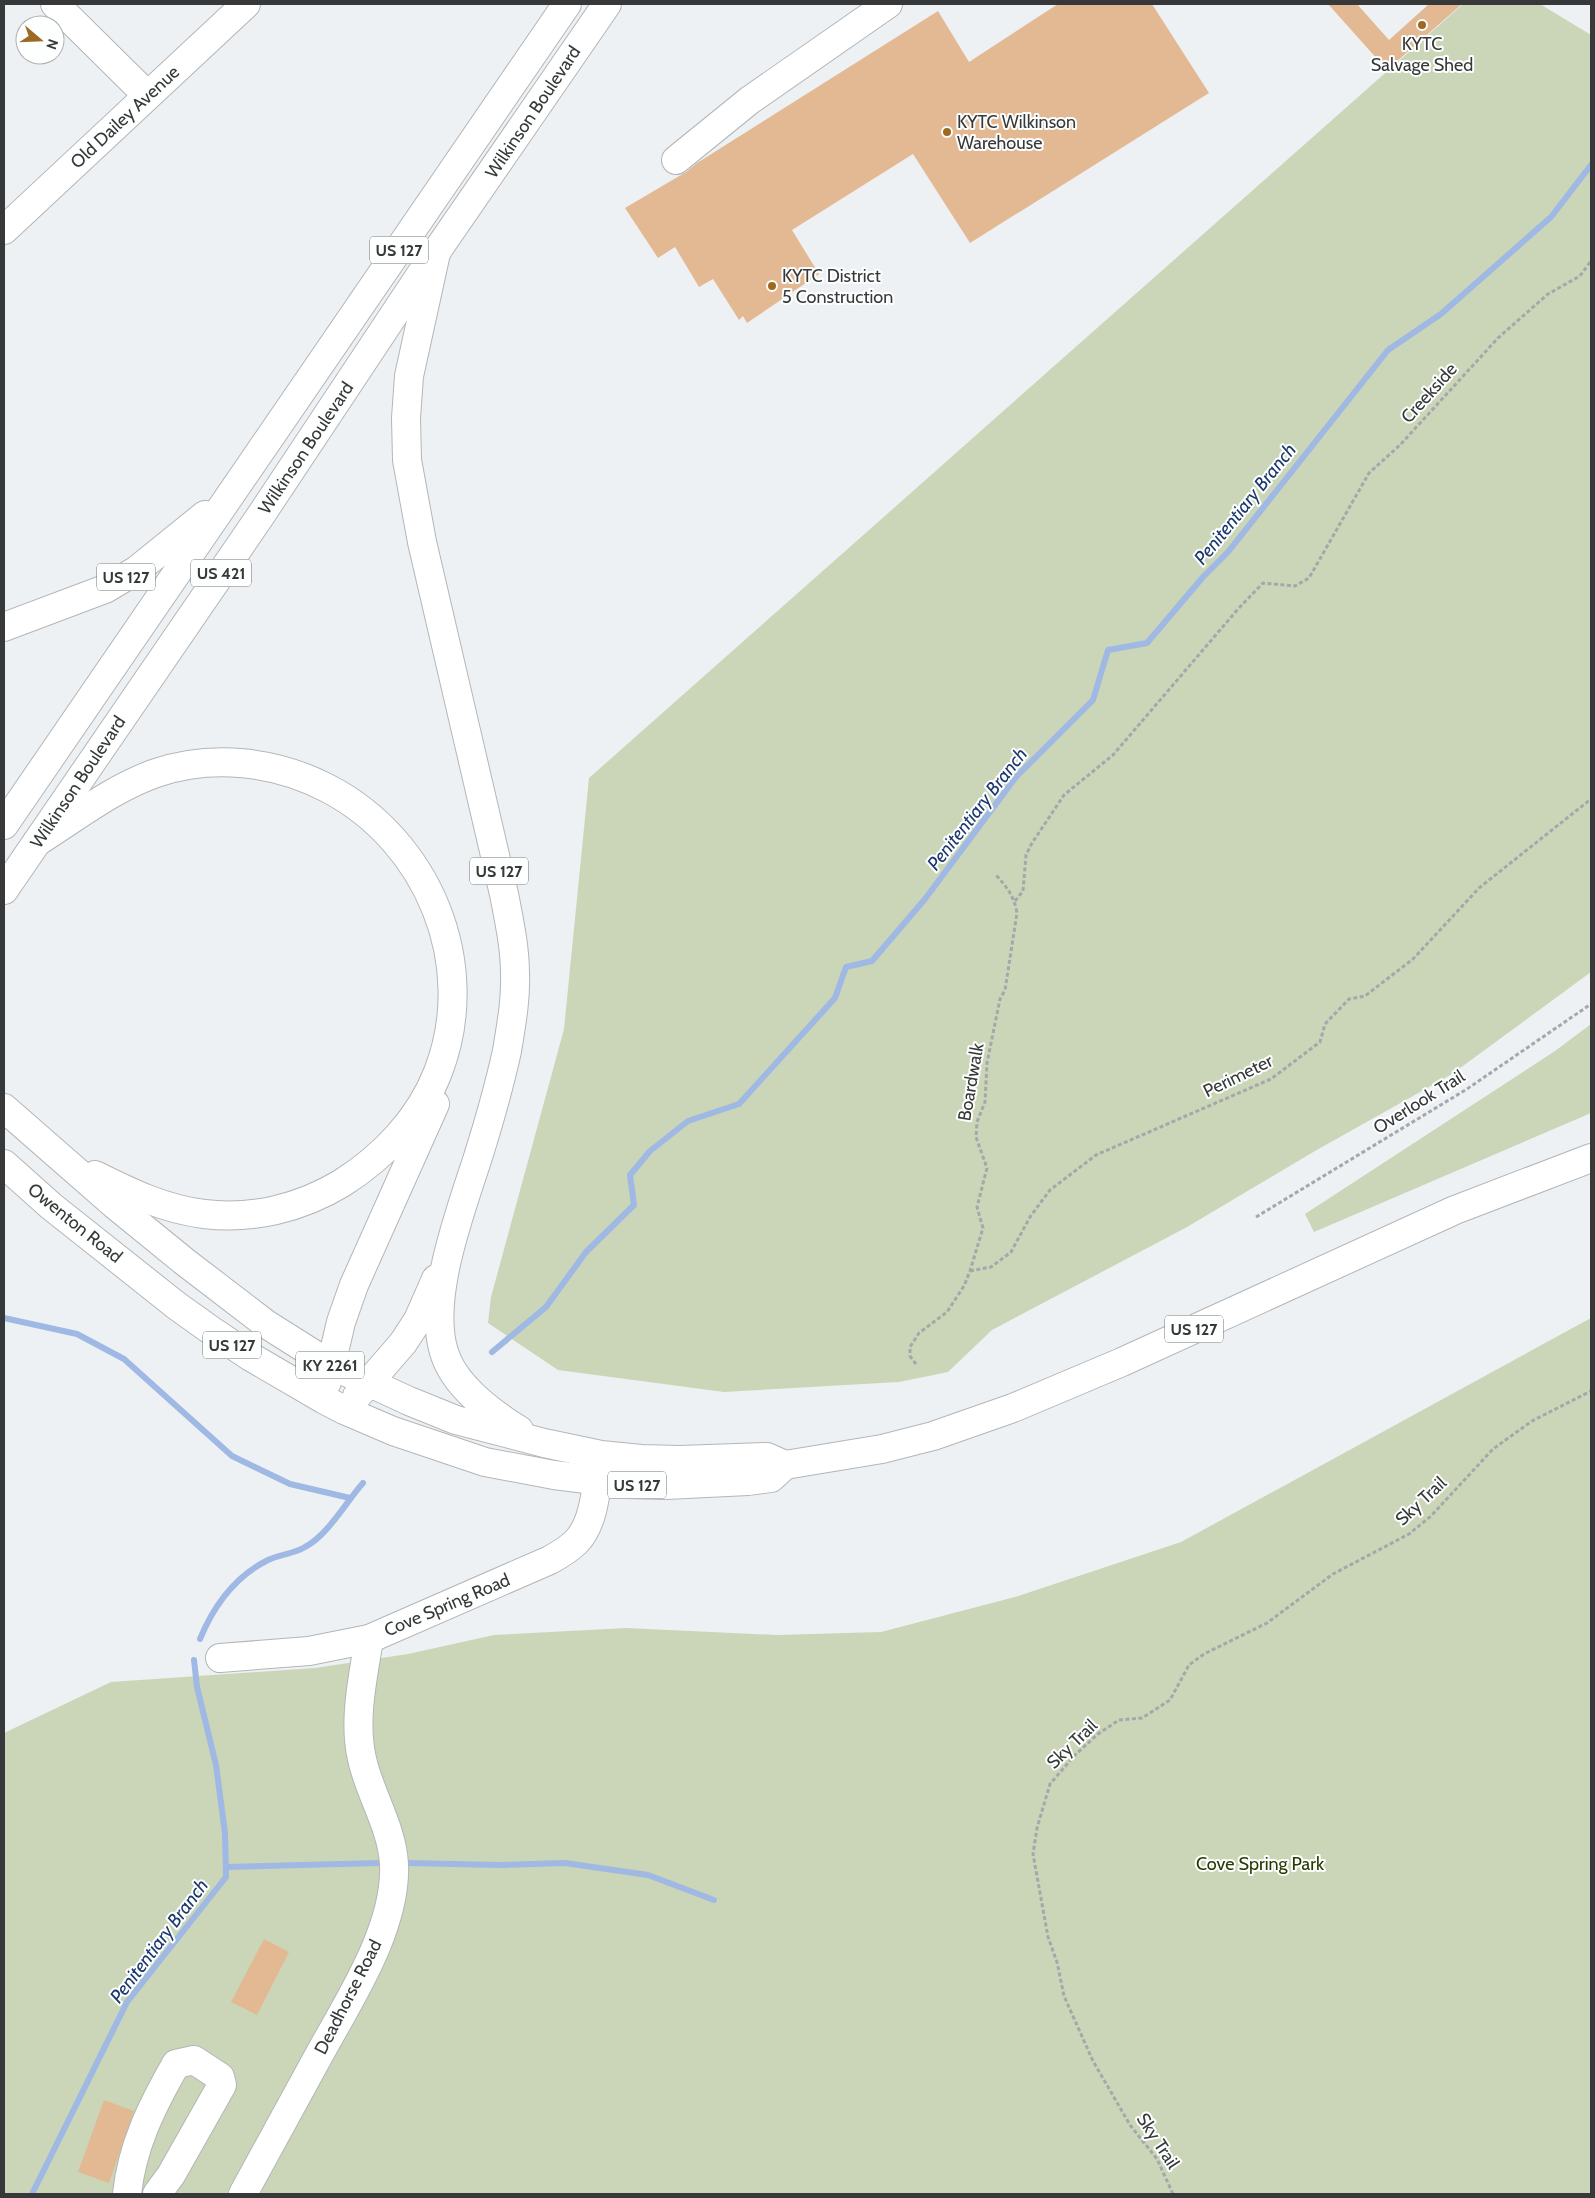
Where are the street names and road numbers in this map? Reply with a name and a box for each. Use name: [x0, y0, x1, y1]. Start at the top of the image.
street label: Wilkinson Boulevard: [481, 42, 585, 182]
street label: Old Dailey Avenue: [66, 61, 184, 173]
road number: US 127: [370, 236, 428, 264]
street label: Creekside: [1396, 358, 1462, 428]
street label: Wilkinson Boulevard: [254, 378, 358, 518]
road number: US 421: [191, 560, 251, 586]
road number: US 127: [97, 564, 155, 590]
street label: Wilkinson Boulevard: [26, 712, 130, 852]
road number: US 127: [470, 858, 528, 884]
street label: Boardwalk: [953, 1040, 989, 1123]
street label: Perimeter: [1200, 1050, 1277, 1102]
street label: Overlook Trail: [1369, 1065, 1469, 1139]
street label: Owenton Road: [23, 1178, 127, 1268]
road number: US 127: [1165, 1316, 1223, 1342]
road number: US 127: [203, 1332, 261, 1358]
road number: KY 2261: [296, 1352, 364, 1378]
street label: Sky Trail: [1391, 1471, 1452, 1530]
road number: US 127: [608, 1472, 666, 1498]
street label: Cove Spring Road: [381, 1569, 513, 1641]
street label: Sky Trail: [1042, 1714, 1102, 1773]
street label: Deadhorse Road: [310, 1936, 386, 2058]
street label: Sky Trail: [1132, 2109, 1184, 2174]

